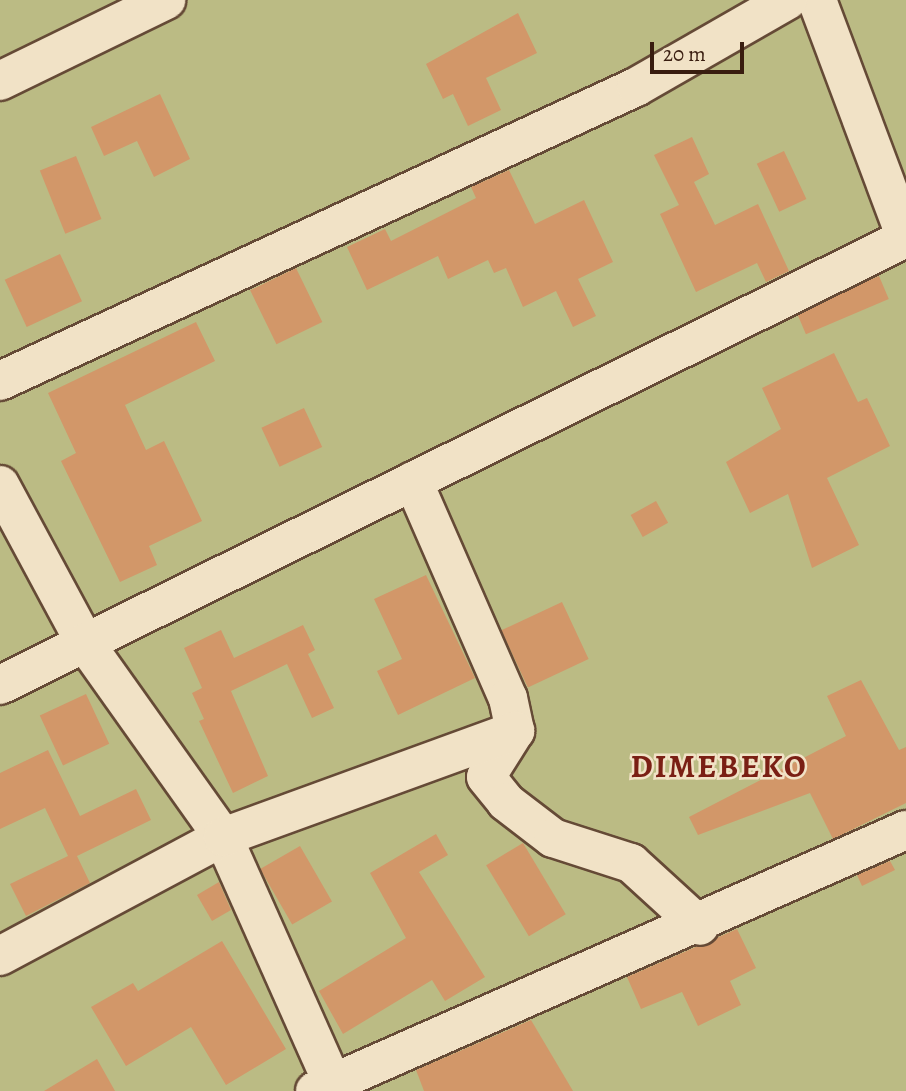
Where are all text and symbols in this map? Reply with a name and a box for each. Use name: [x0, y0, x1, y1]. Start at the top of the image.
scale bar: [654, 28, 748, 72]
text: 20 m: [663, 40, 706, 68]
district label: DIMEBEKO: [631, 747, 807, 785]

